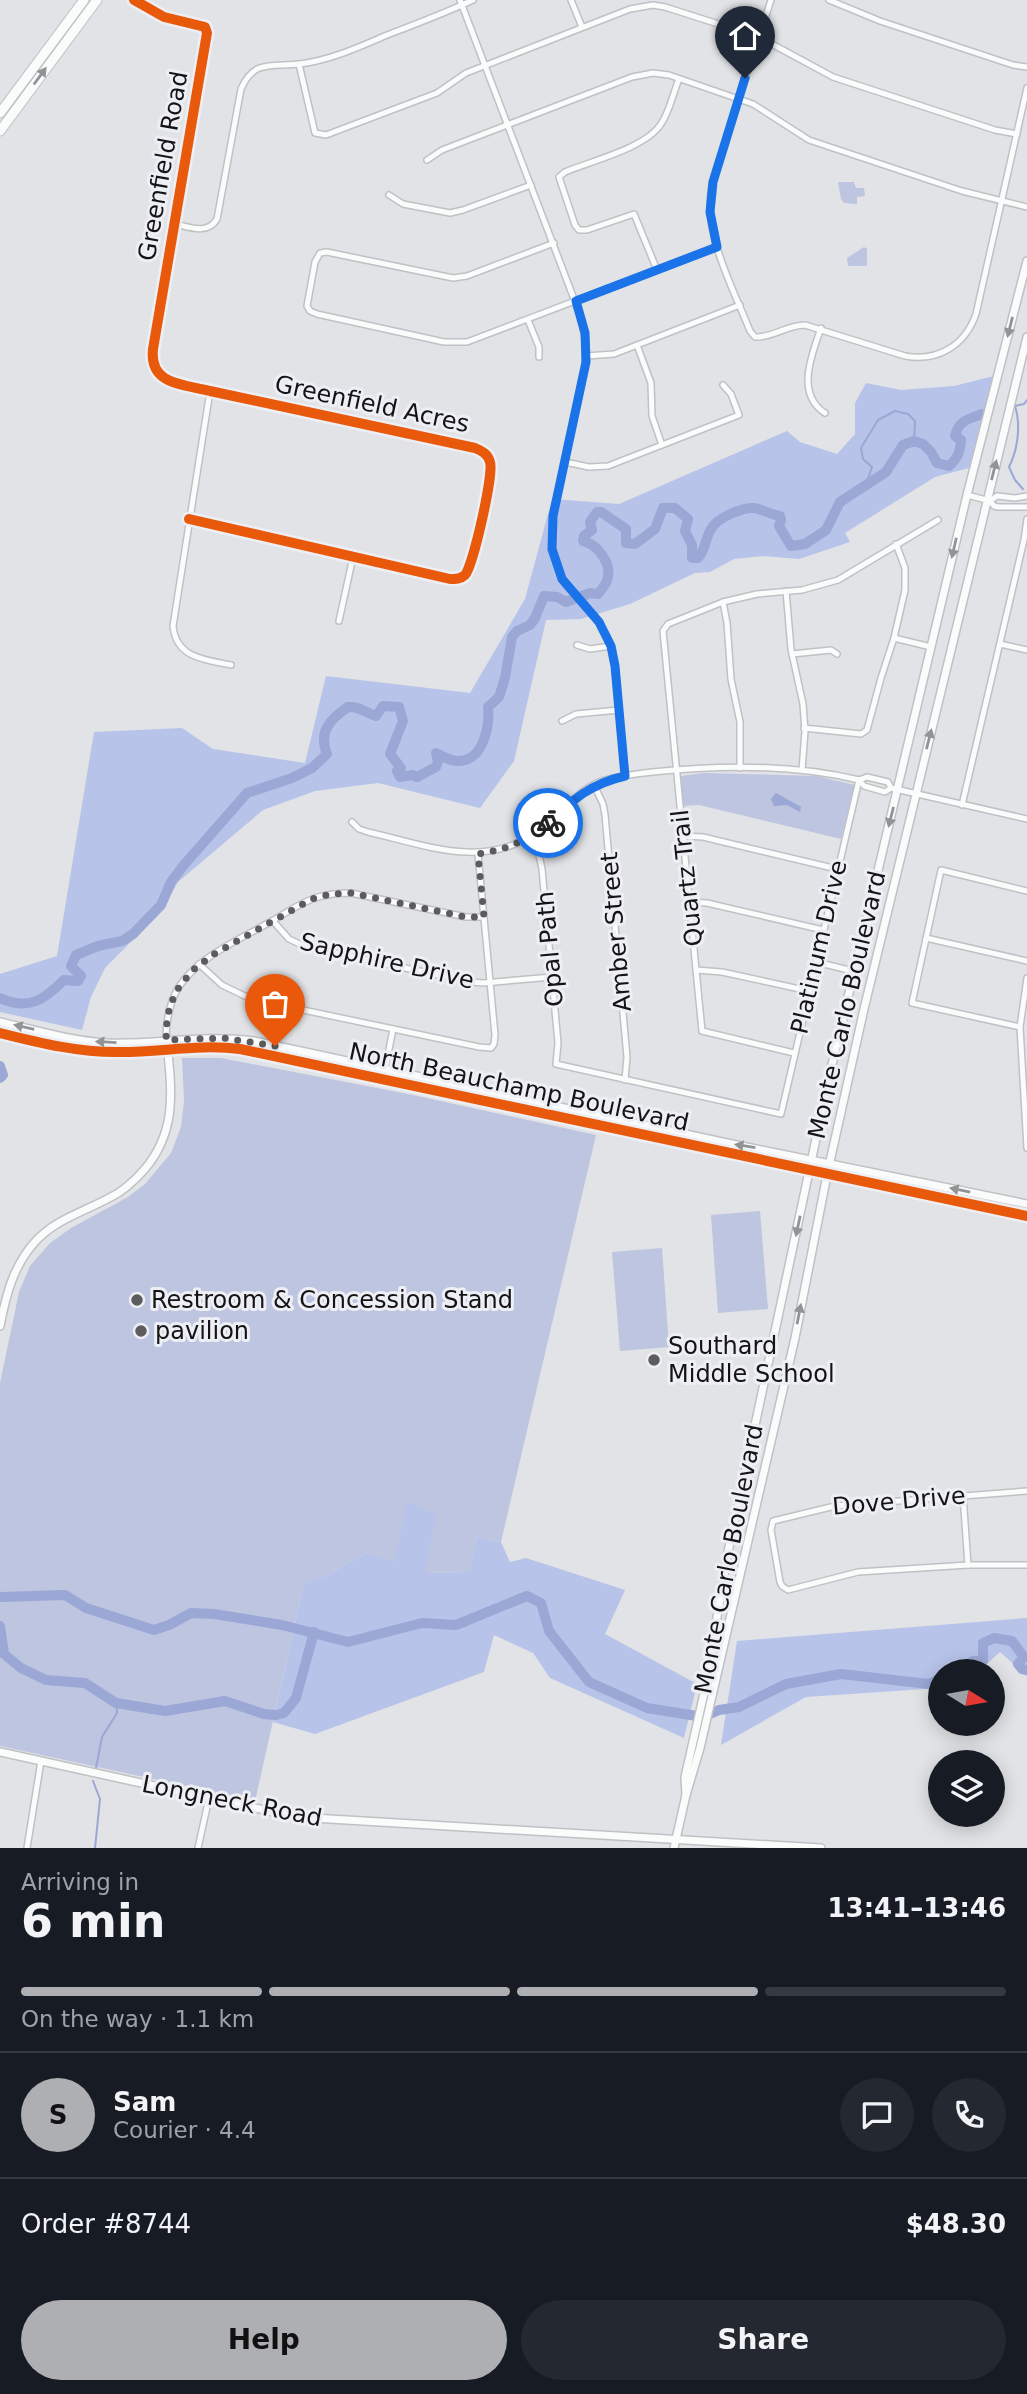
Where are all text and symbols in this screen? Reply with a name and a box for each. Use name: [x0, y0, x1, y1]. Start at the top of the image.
pin: [715, 6, 775, 78]
icon: home: [726, 17, 764, 55]
one-way arrow: [33, 67, 47, 85]
street label: Greenfield Road: [133, 69, 193, 263]
one-way arrow: [1004, 317, 1015, 339]
street label: Greenfield Acres: [272, 370, 472, 438]
one-way arrow: [989, 459, 1000, 481]
one-way arrow: [949, 537, 960, 559]
one-way arrow: [923, 728, 934, 750]
courier: [513, 788, 583, 858]
icon: bike: [529, 804, 567, 842]
one-way arrow: [885, 806, 896, 828]
street label: Quartz Trail: [666, 808, 708, 948]
street label: Amber Street: [595, 851, 637, 1013]
street label: Platinum Drive: [785, 857, 853, 1037]
street label: Monte Carlo Boulevard: [803, 868, 891, 1142]
street label: Opal Path: [531, 890, 569, 1008]
street label: Sapphire Drive: [297, 927, 477, 995]
pin: [245, 974, 305, 1046]
icon: bag: [256, 985, 294, 1023]
one-way arrow: [13, 1022, 35, 1033]
one-way arrow: [95, 1036, 117, 1047]
street label: North Beauchamp Boulevard: [347, 1037, 691, 1137]
one-way arrow: [734, 1140, 756, 1151]
one-way arrow: [949, 1184, 971, 1195]
one-way arrow: [792, 1215, 803, 1237]
place label: Restroom & Concession Stand: [151, 1286, 513, 1314]
marker: Restroom & Concession Stand: [129, 1292, 145, 1308]
one-way arrow: [794, 1303, 805, 1325]
place label: pavilion: [155, 1317, 249, 1345]
marker: pavilion: [133, 1323, 149, 1339]
place label: Southard Middle School: [668, 1332, 835, 1388]
marker: Southard Middle School: [646, 1352, 662, 1368]
street label: Monte Carlo Boulevard: [689, 1422, 769, 1696]
street label: Dove Drive: [831, 1481, 967, 1521]
north arrow: [928, 1659, 1004, 1736]
map controls: [928, 1659, 1005, 1827]
button: layers: [928, 1750, 1005, 1827]
street label: Longneck Road: [140, 1770, 324, 1832]
text: Arriving in: [21, 1869, 139, 1895]
text: 13:41–13:46: [827, 1893, 1006, 1923]
text: 6 min: [21, 1894, 165, 1948]
text: On the way · 1.1 km: [21, 2006, 254, 2032]
button: chat: [840, 2078, 914, 2152]
button: phone: [932, 2078, 1006, 2152]
text: Sam: [113, 2087, 176, 2117]
text: S: [49, 2100, 67, 2130]
text: Courier · 4.4: [113, 2117, 256, 2143]
text: Order #8744: [21, 2209, 191, 2239]
text: $48.30: [906, 2209, 1006, 2239]
button: Help: [21, 2300, 507, 2380]
button: Share: [521, 2300, 1006, 2380]

